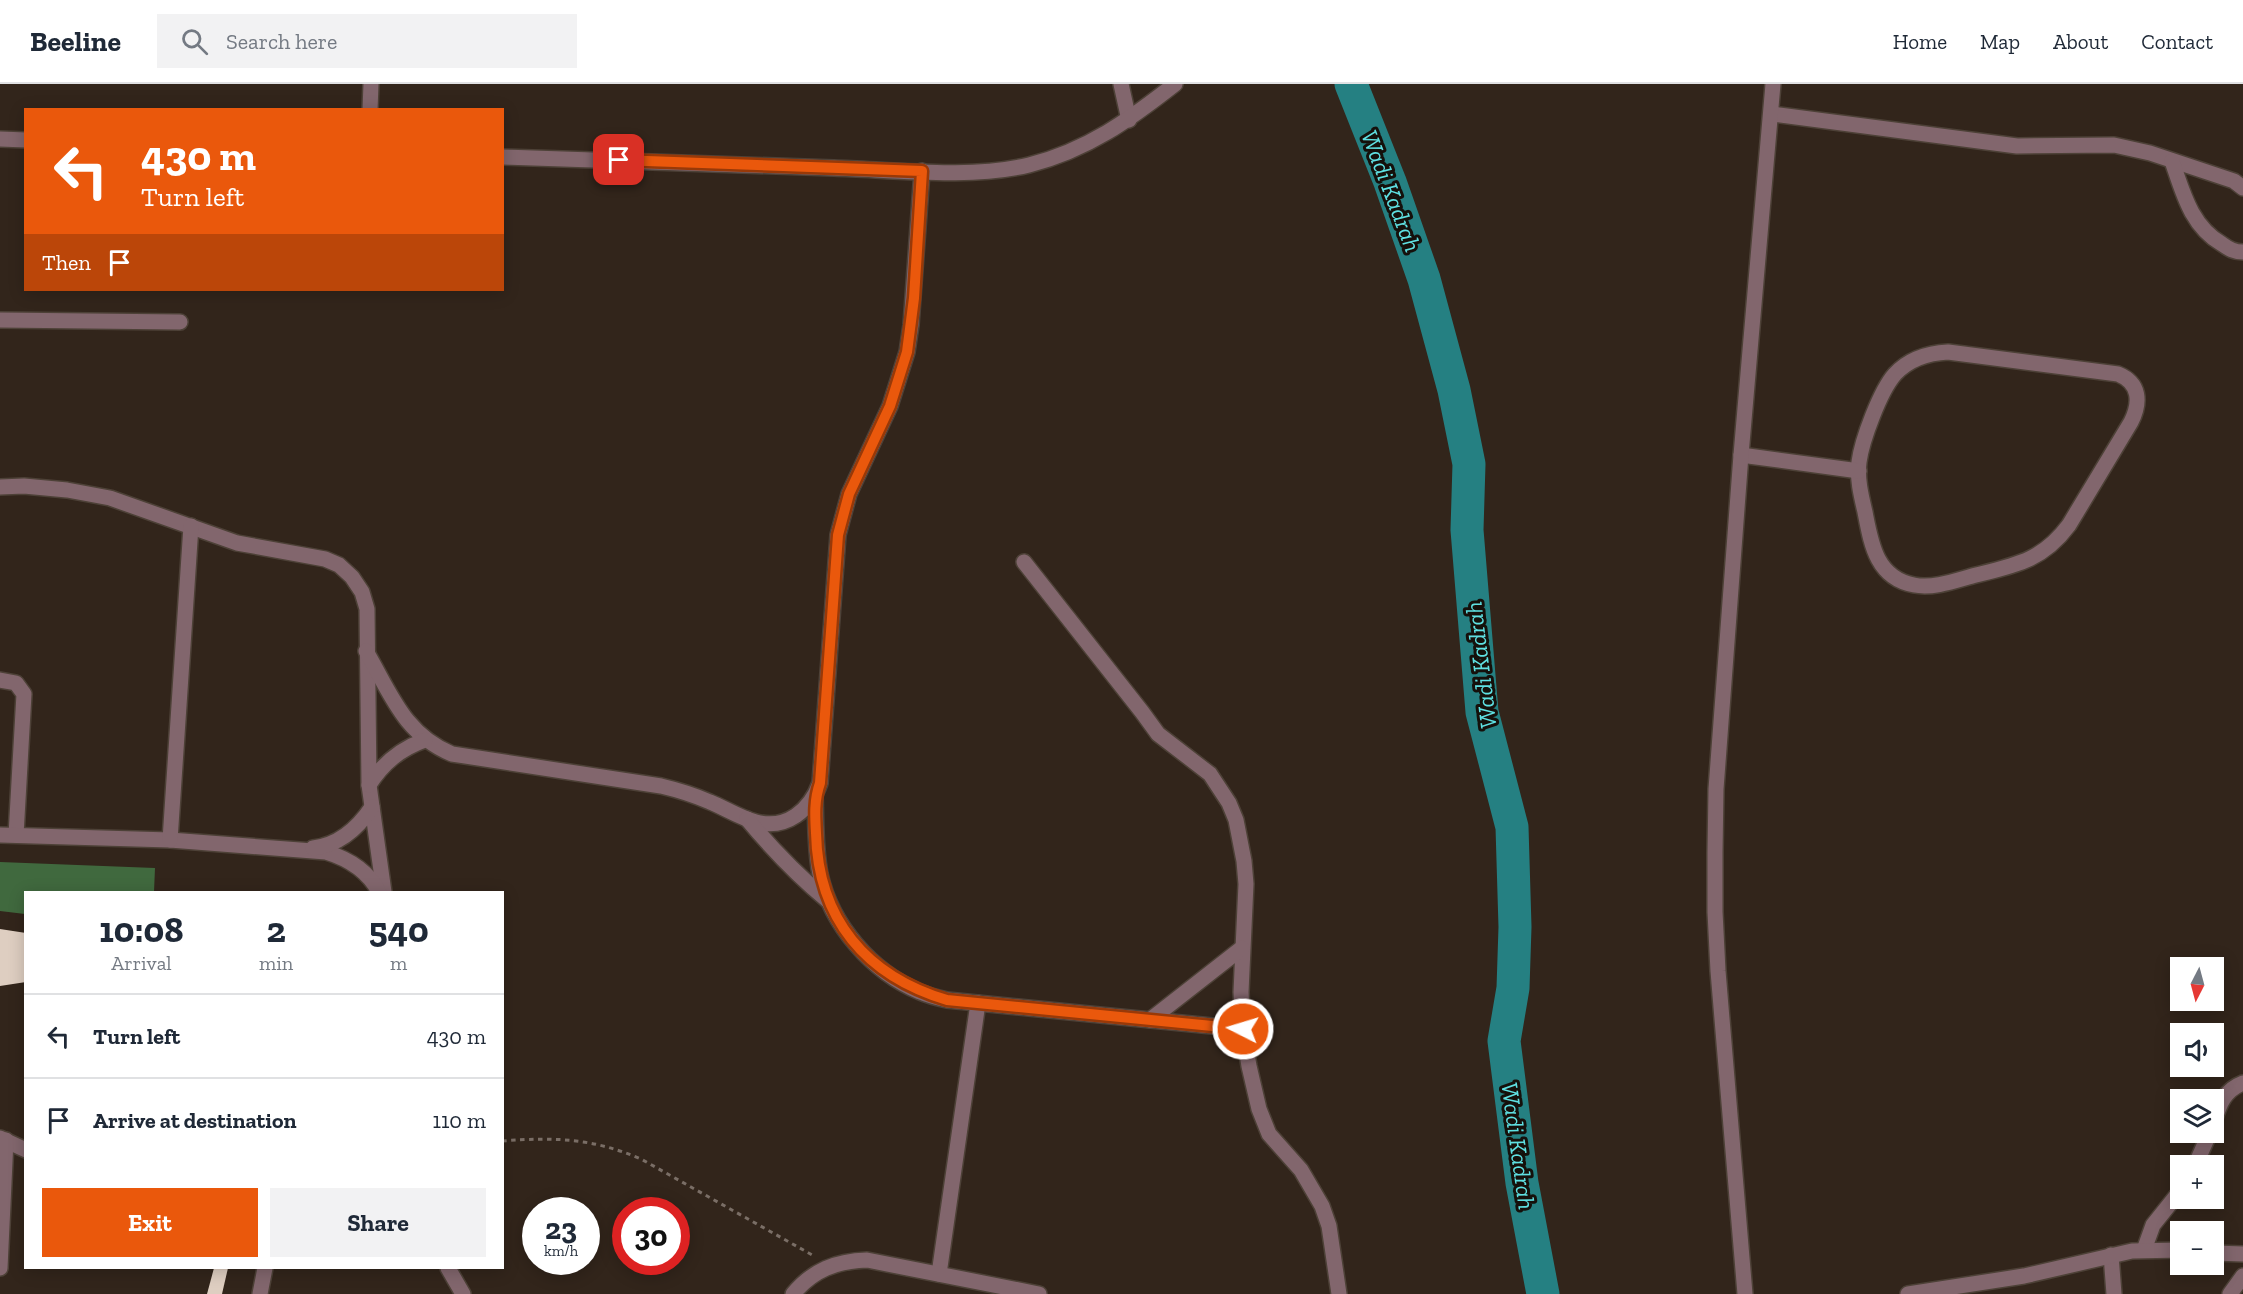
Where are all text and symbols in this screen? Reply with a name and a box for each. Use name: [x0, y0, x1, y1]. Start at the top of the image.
search box: [157, 14, 577, 68]
text: Beeline: [30, 25, 121, 58]
icon: search: [178, 25, 211, 58]
text: Search here: [226, 28, 337, 55]
text: Home: [1893, 29, 1947, 54]
text: Map: [1980, 29, 2020, 54]
text: About: [2053, 29, 2108, 54]
text: Contact: [2141, 29, 2213, 54]
water label: Wadi Kadrah: [1355, 126, 1428, 256]
text: 430 m: [141, 130, 256, 181]
icon: left: [42, 132, 120, 210]
pin: [593, 134, 644, 185]
icon: arrive: [602, 143, 635, 176]
text: Turn left: [141, 181, 244, 213]
icon: arrive: [103, 246, 136, 279]
text: Then: [42, 249, 91, 276]
water label: Wadi Kadrah: [1458, 600, 1503, 730]
text: 10:08: [99, 908, 184, 951]
text: 2: [266, 908, 286, 951]
text: 540: [369, 908, 429, 951]
text: Arrival: [111, 951, 172, 975]
text: min: [259, 951, 293, 975]
text: m: [390, 951, 407, 975]
north arrow: [2170, 957, 2224, 1011]
map controls: [2170, 957, 2224, 1275]
position arrow: [1211, 997, 1275, 1061]
icon: left: [42, 1020, 75, 1053]
text: Turn left: [93, 1023, 180, 1050]
text: 430 m: [427, 1023, 486, 1050]
button: sound: [2170, 1023, 2224, 1077]
water label: Wadi Kadrah: [1495, 1081, 1542, 1211]
button: layers: [2170, 1089, 2224, 1143]
icon: arrive: [42, 1104, 75, 1137]
text: Arrive at destination: [93, 1107, 296, 1134]
text: 110 m: [432, 1107, 486, 1134]
button: +: [2170, 1155, 2224, 1209]
button: Exit: [42, 1188, 258, 1257]
button: Share: [270, 1188, 486, 1257]
speed limit sign: 30: [612, 1197, 690, 1275]
text: 23: [545, 1211, 577, 1247]
button: −: [2170, 1221, 2224, 1275]
text: km/h: [544, 1242, 578, 1260]

